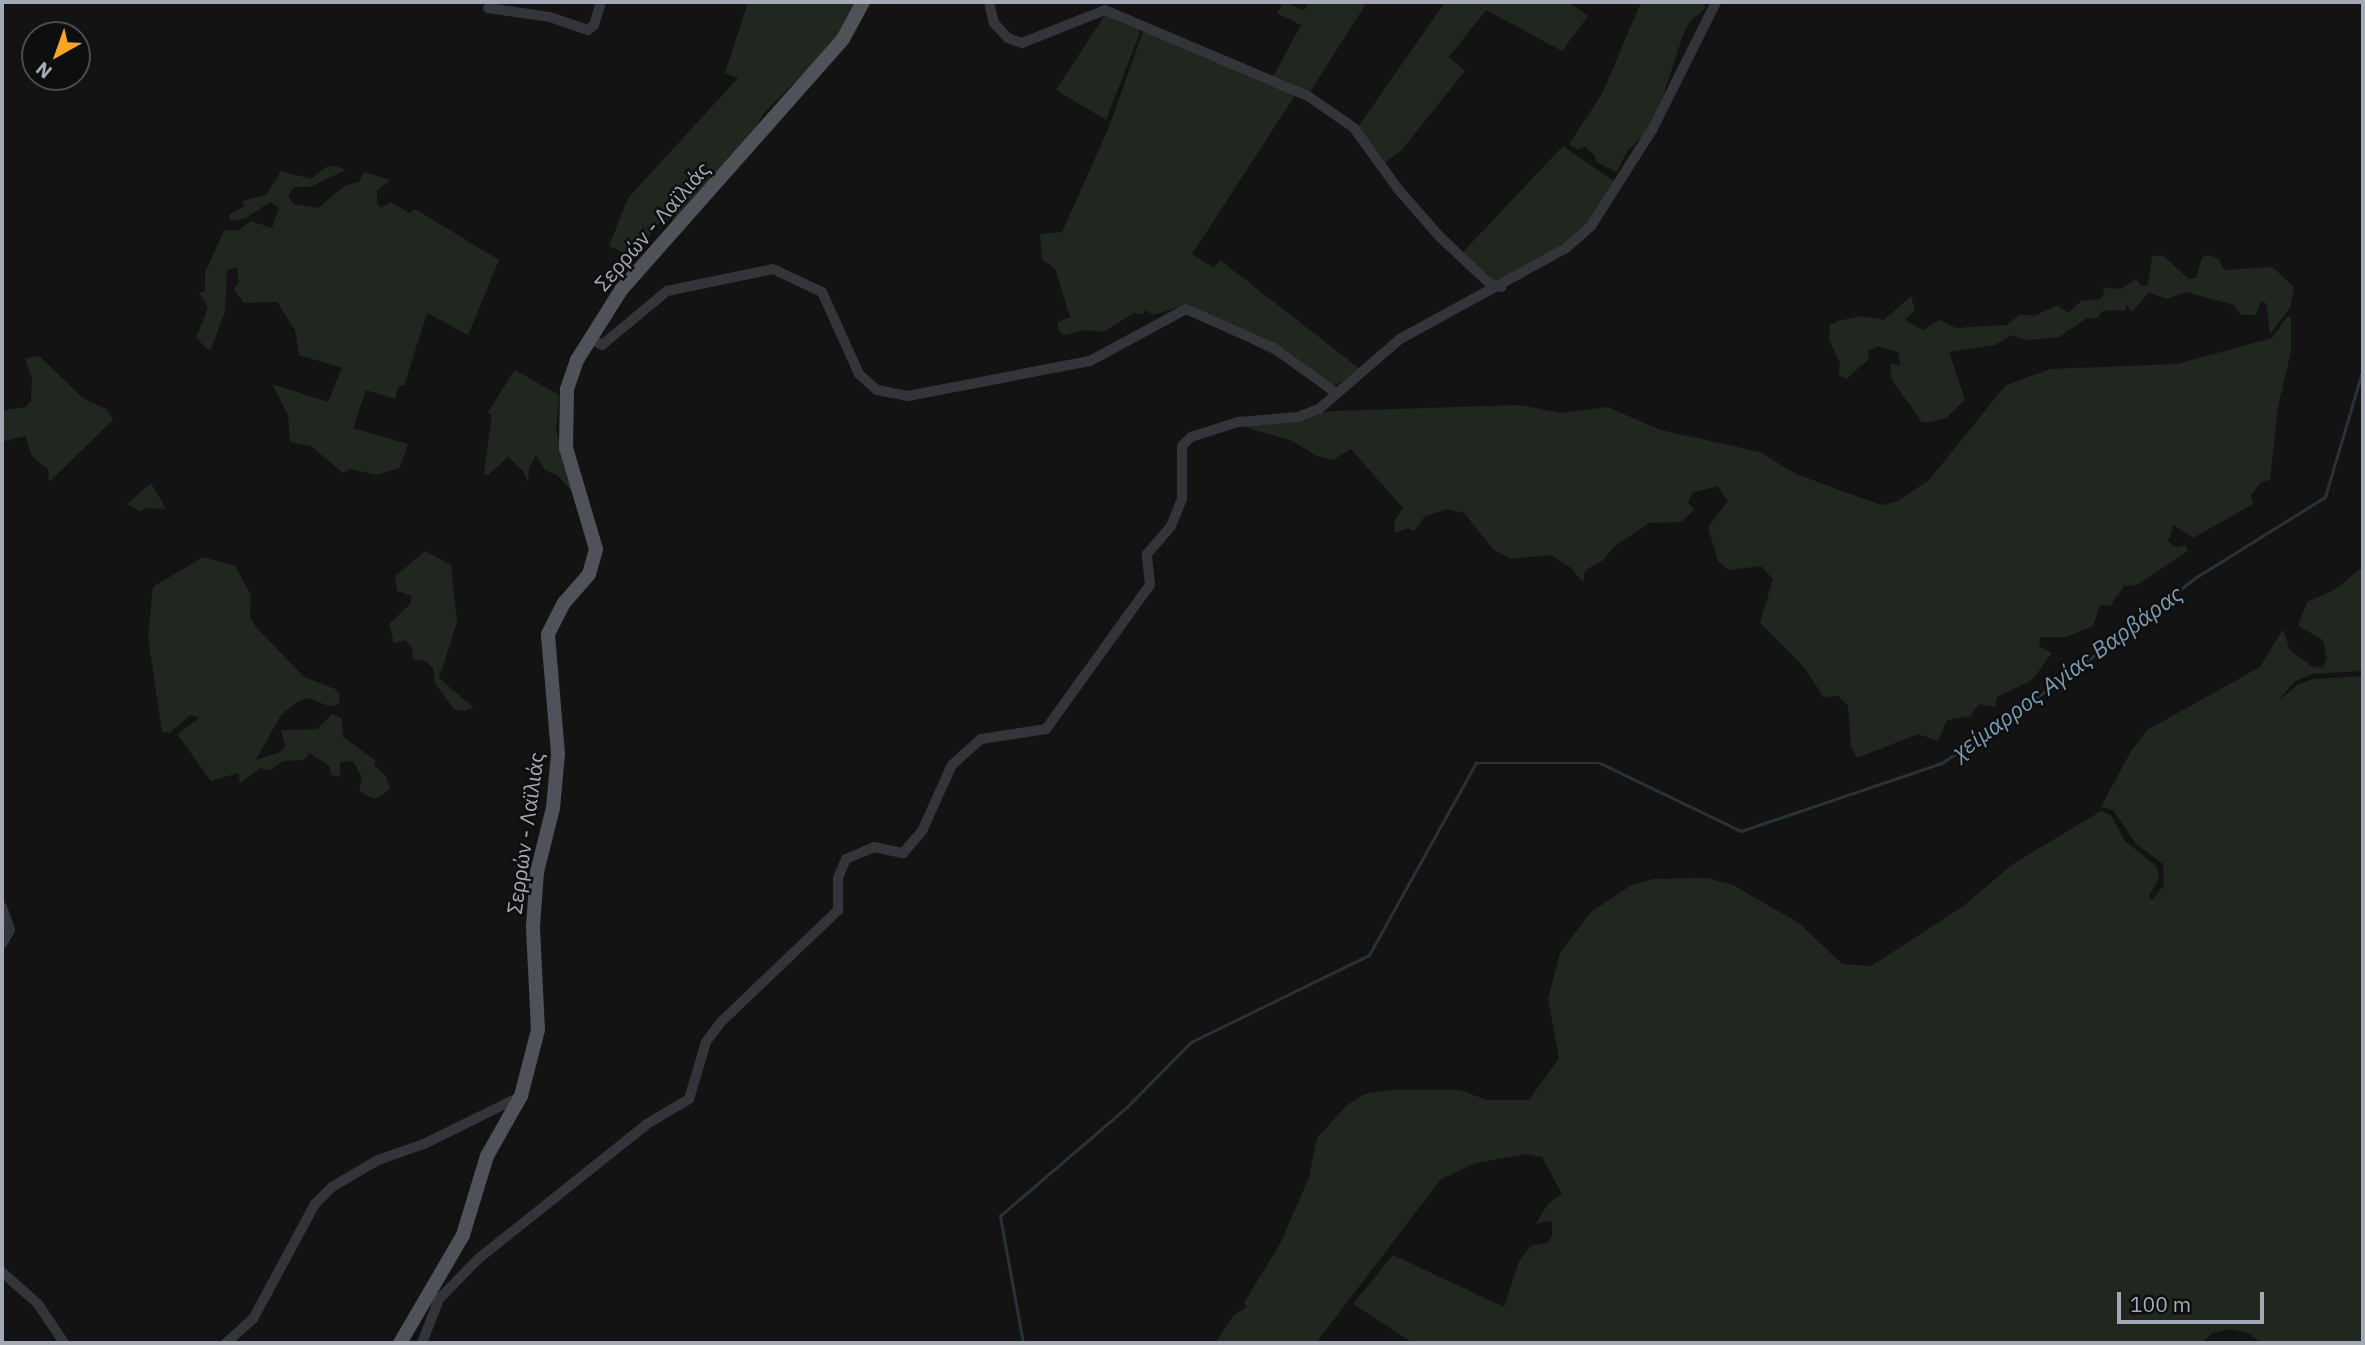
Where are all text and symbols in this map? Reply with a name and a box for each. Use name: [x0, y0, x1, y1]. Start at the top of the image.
north arrow: [21, 21, 91, 91]
text: N: [31, 57, 57, 84]
street label: Σερρών - Λαϊλιάς: [589, 156, 715, 296]
water label: χείμαρρος Αγίας Βαρβάρας: [1946, 579, 2188, 765]
street label: Σερρών - Λαϊλιάς: [501, 751, 549, 915]
scale bar: [2120, 1278, 2267, 1322]
text: 100 m: [2130, 1290, 2191, 1318]

